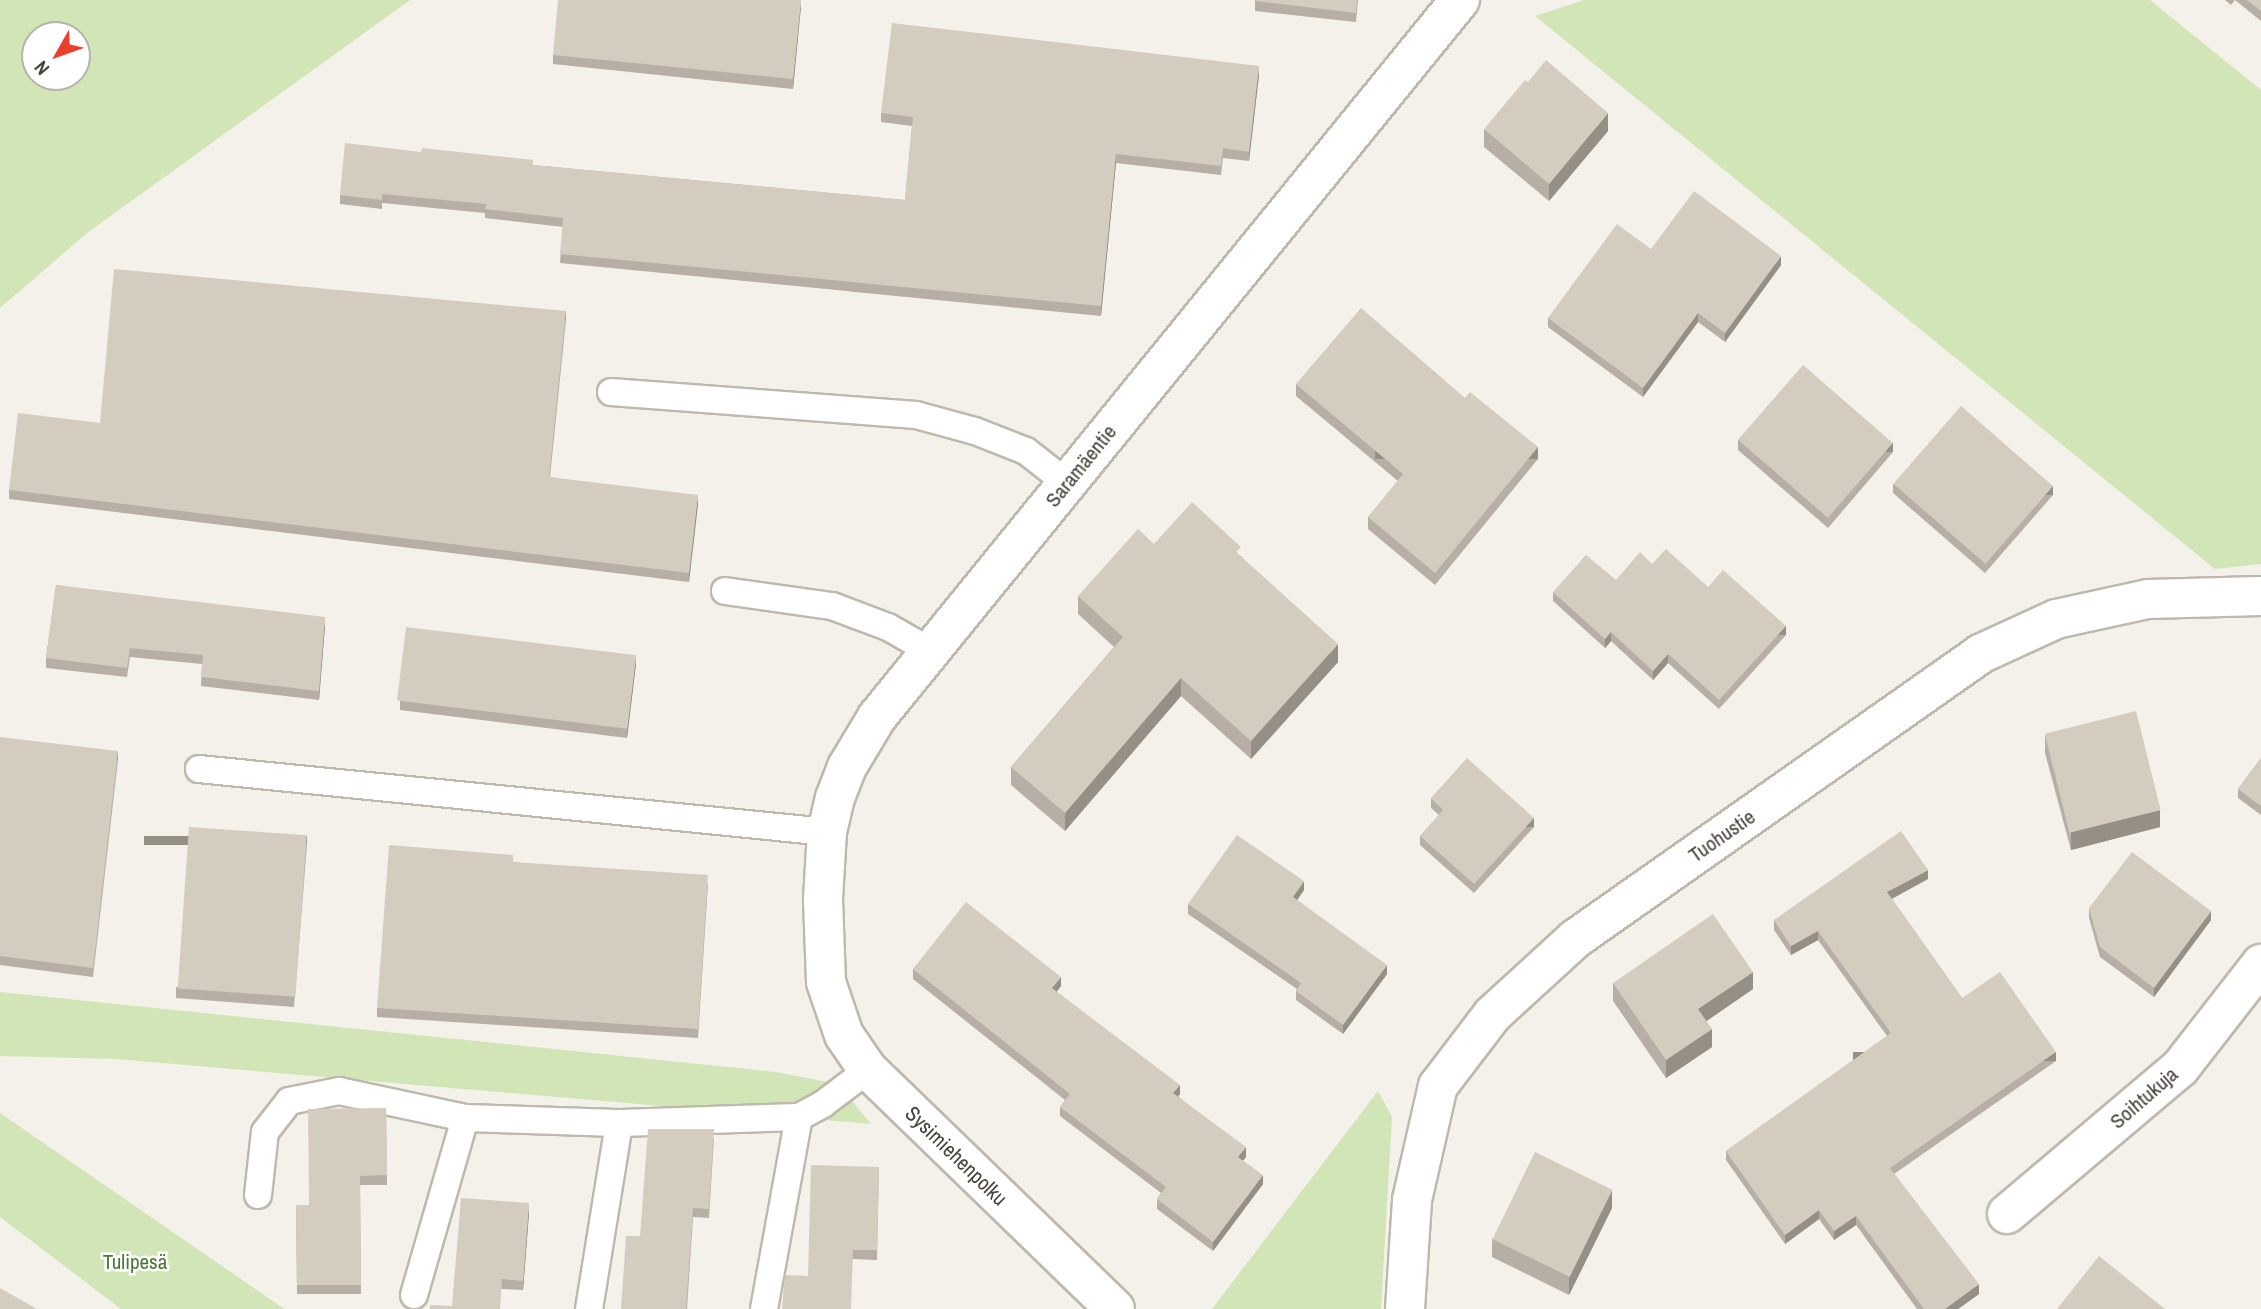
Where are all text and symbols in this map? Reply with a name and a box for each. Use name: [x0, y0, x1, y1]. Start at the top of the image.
north arrow: [21, 21, 91, 91]
text: N: [28, 56, 55, 81]
street label: Saramäentie: [1040, 420, 1122, 512]
street label: Tuohustie: [1684, 804, 1760, 868]
street label: Soihtukuja: [2105, 1062, 2183, 1134]
street label: Sysimiehenpolku: [900, 1101, 1012, 1211]
park label: Tulipesä: [103, 1249, 167, 1275]

